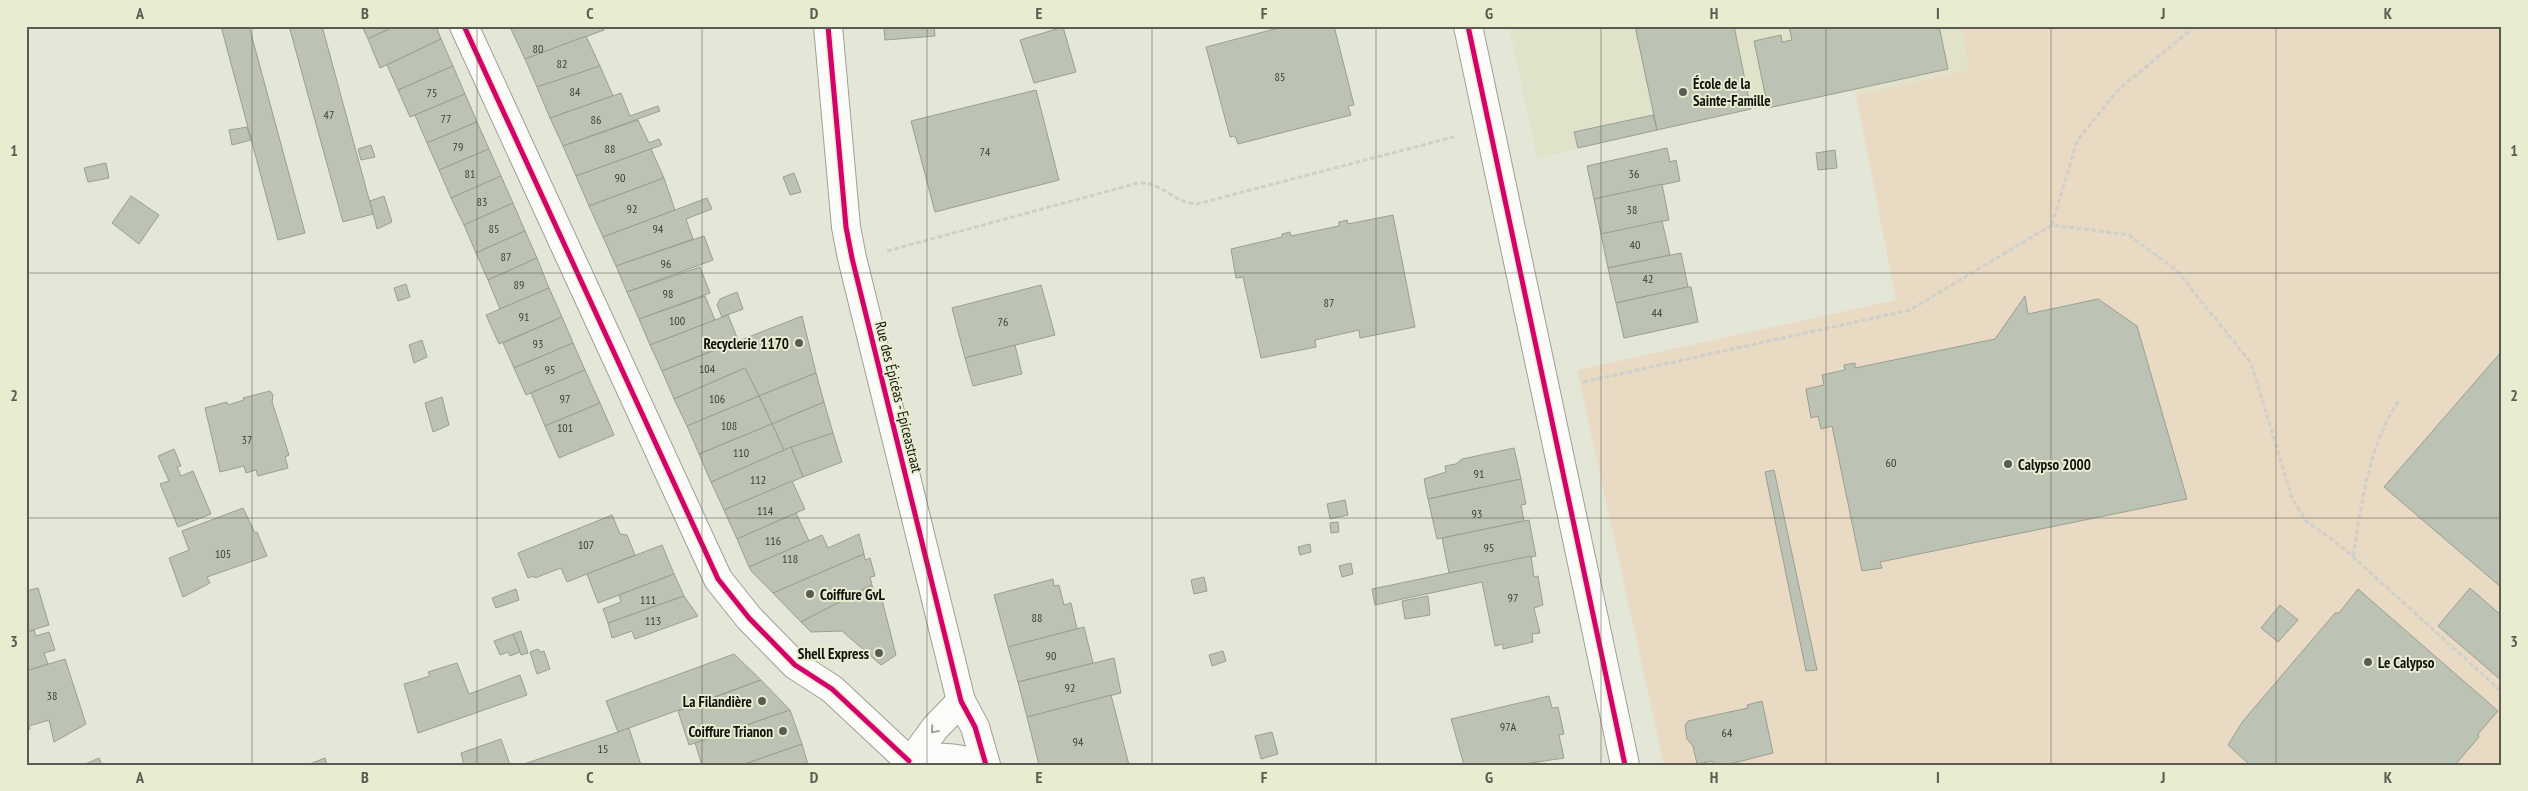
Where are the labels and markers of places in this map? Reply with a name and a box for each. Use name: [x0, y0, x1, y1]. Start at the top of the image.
place label: École de la Sainte-Famille: [1693, 74, 1771, 110]
marker: École de la Sainte-Famille: [1677, 86, 1689, 98]
place label: Recyclerie 1170: [703, 334, 789, 353]
marker: Recyclerie 1170: [793, 337, 805, 349]
place label: Calypso 2000: [2018, 455, 2091, 474]
marker: Calypso 2000: [2002, 458, 2014, 470]
place label: Coiffure GvL: [820, 585, 885, 604]
marker: Coiffure GvL: [804, 588, 816, 600]
place label: Shell Express: [798, 644, 869, 663]
marker: Shell Express: [873, 647, 885, 659]
place label: Le Calypso: [2378, 653, 2435, 672]
marker: Le Calypso: [2362, 656, 2374, 668]
place label: La Filandière: [683, 692, 752, 711]
marker: La Filandière: [756, 695, 768, 707]
place label: Coiffure Trianon: [688, 722, 773, 741]
marker: Coiffure Trianon: [777, 725, 789, 737]

